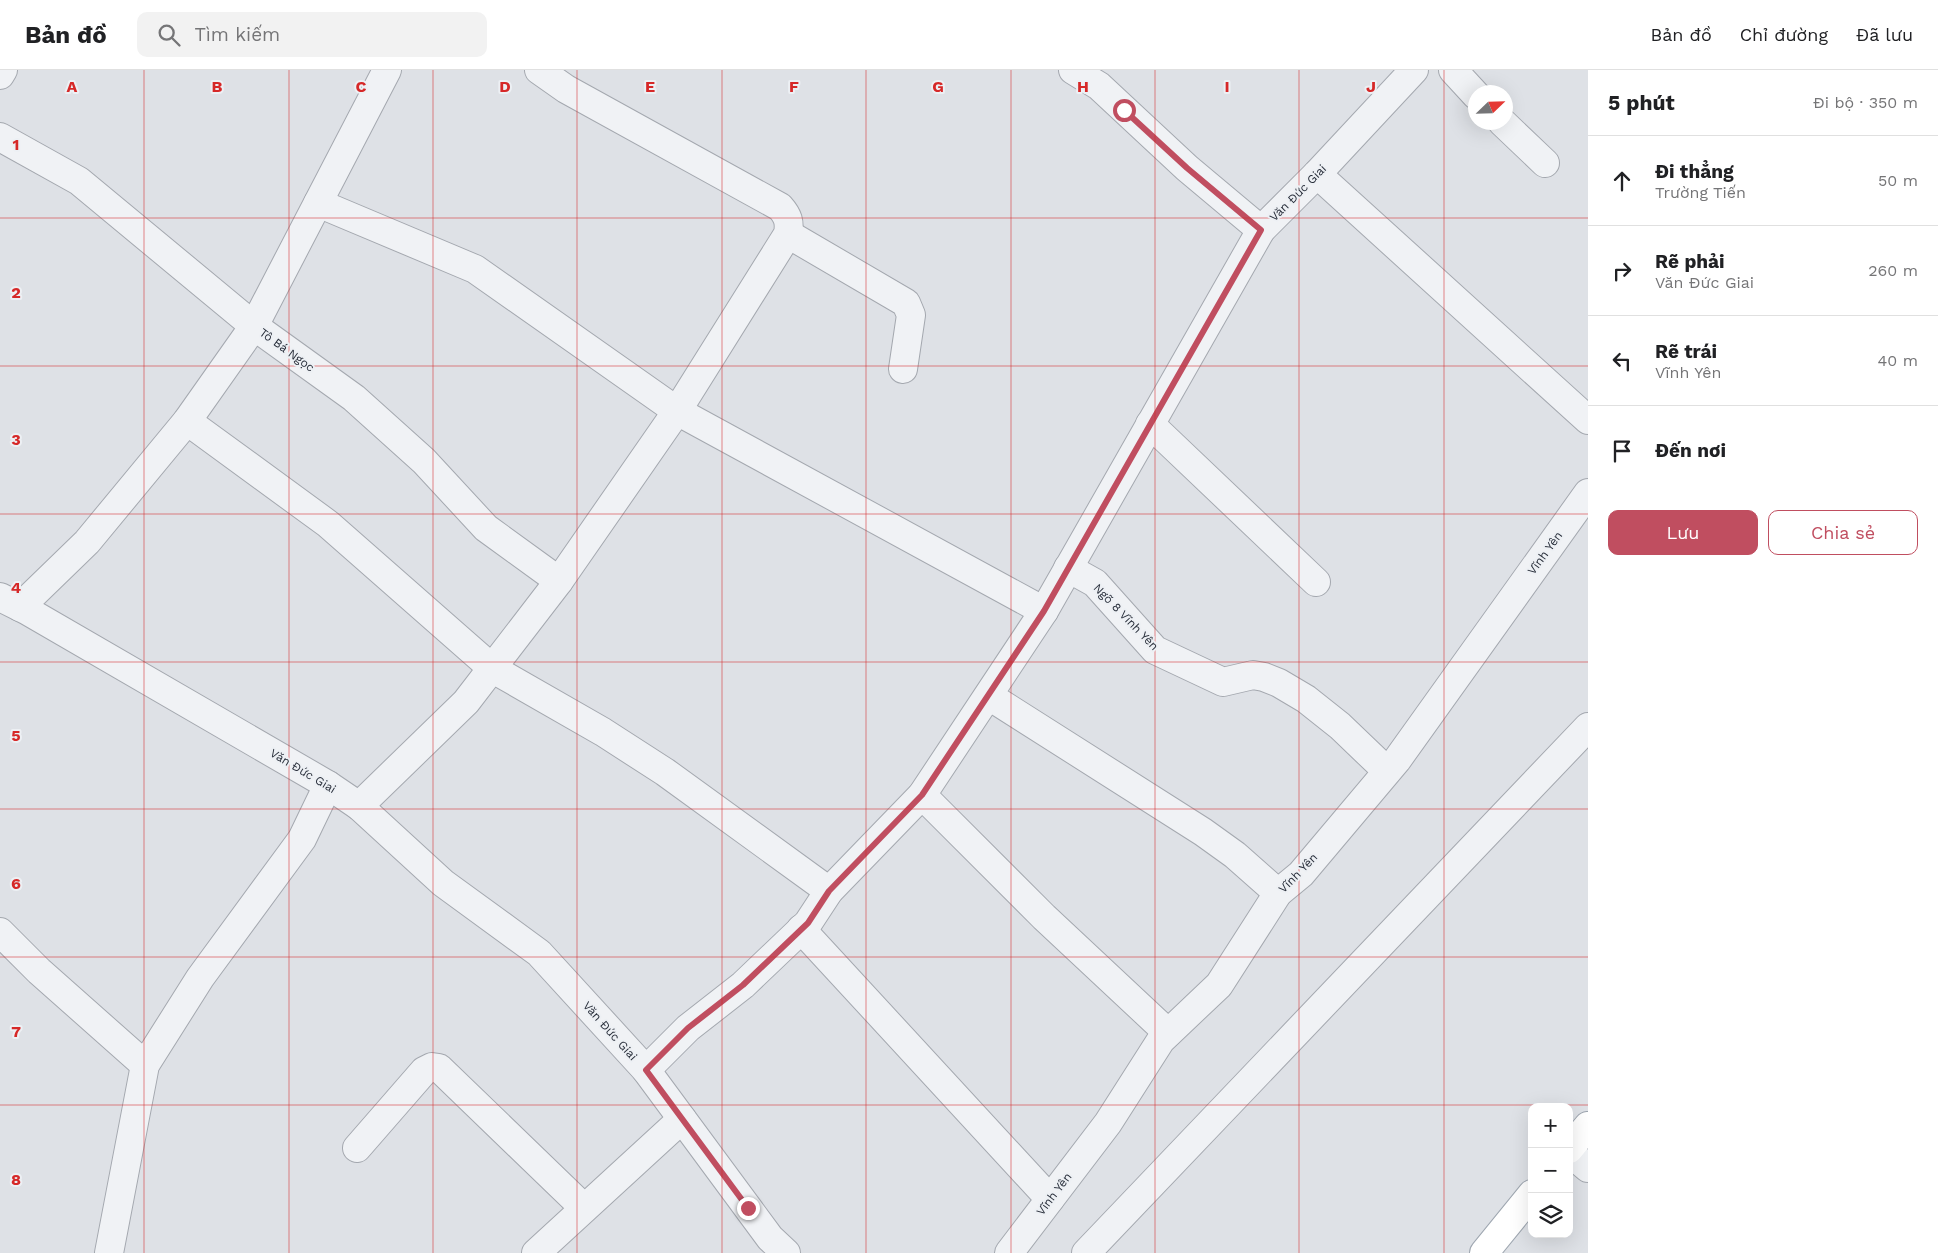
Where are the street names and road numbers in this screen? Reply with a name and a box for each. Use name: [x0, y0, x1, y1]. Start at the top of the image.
street label: Văn Đức Giai: [1267, 162, 1329, 224]
street label: Tô Bá Ngọc: [257, 325, 317, 375]
street label: Vĩnh Yên: [1525, 529, 1565, 577]
street label: Ngõ 8 Vĩnh Yên: [1091, 581, 1161, 653]
street label: Văn Đức Giai: [268, 746, 338, 796]
street label: Vĩnh Yên: [1276, 850, 1320, 896]
street label: Văn Đức Giai: [580, 999, 640, 1063]
street label: Vĩnh Yên: [1033, 1170, 1075, 1218]

